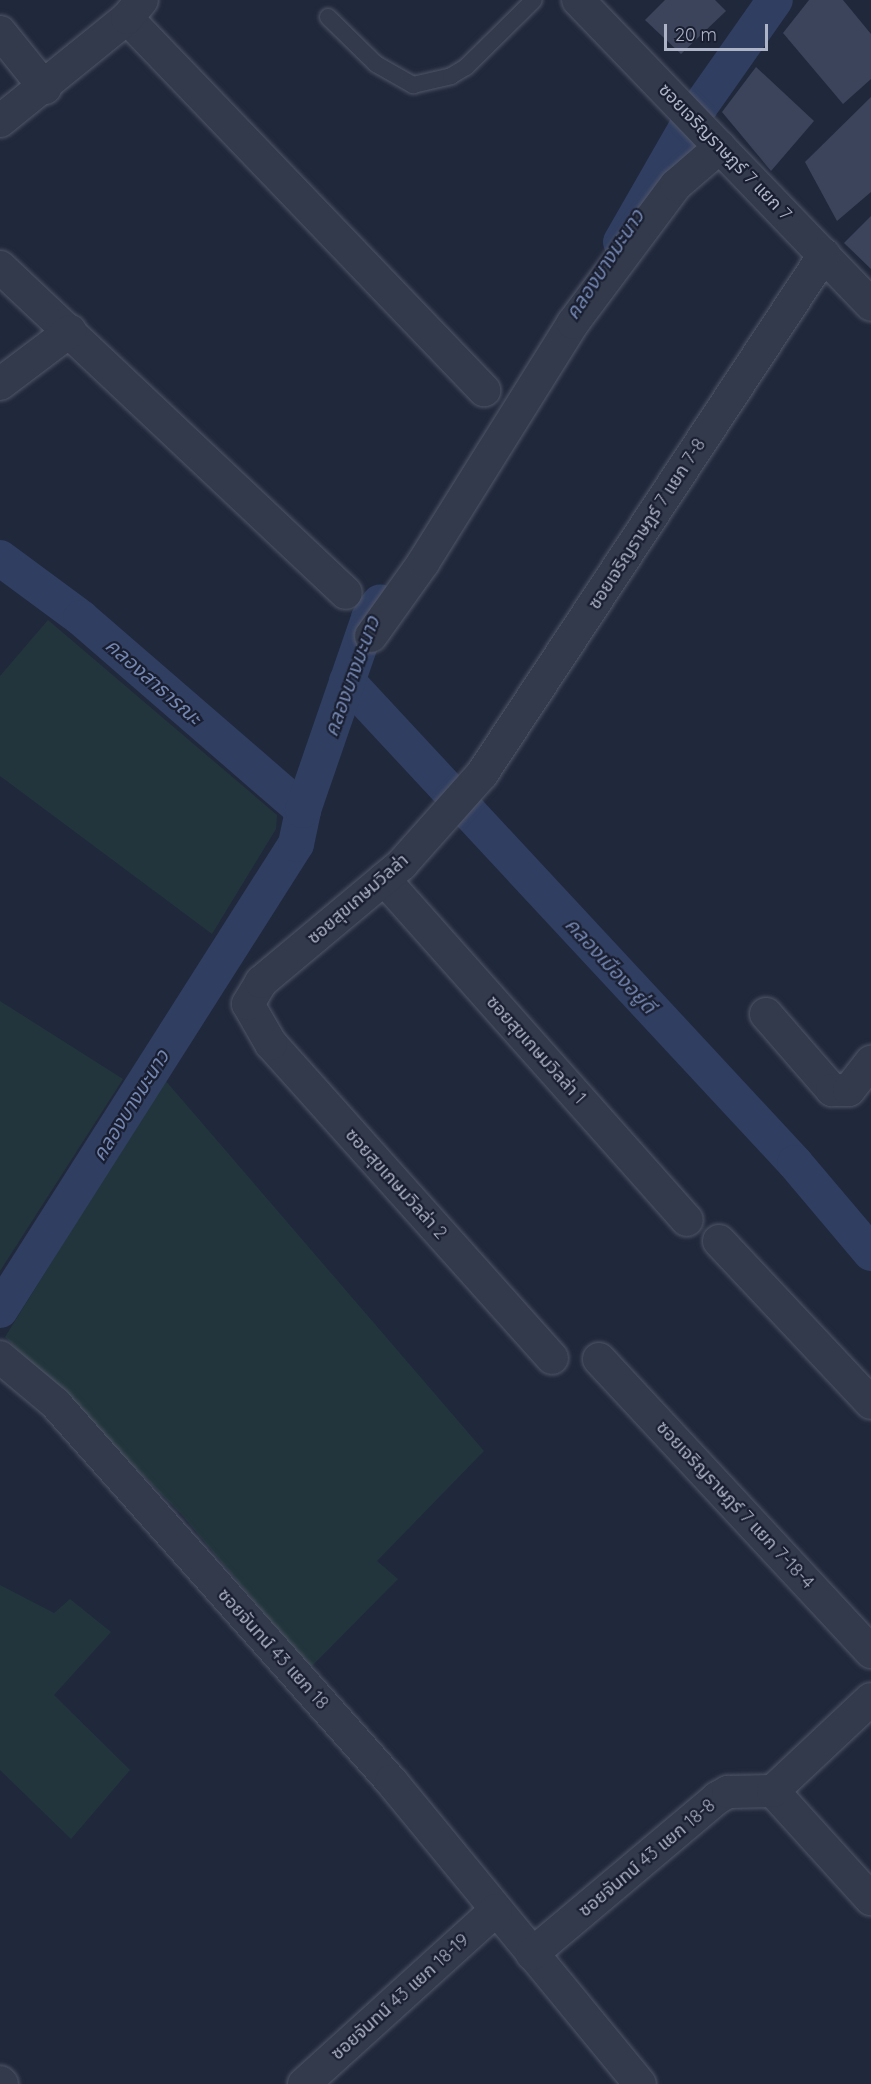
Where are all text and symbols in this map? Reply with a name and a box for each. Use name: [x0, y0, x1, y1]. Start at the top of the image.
scale bar: [667, 12, 770, 50]
text: 20 m: [675, 23, 717, 46]
street label: ซอยเจริญราษฎร์ 7 แยก 7: [654, 79, 796, 225]
water label: คลองบางมะนาว: [560, 205, 648, 323]
street label: ซอยเจริญราษฎร์ 7 แยก 7-8: [584, 435, 710, 613]
water label: คลองบางมะนาว: [318, 613, 384, 739]
water label: คลองสาธารณะ: [101, 633, 207, 729]
street label: ซอยสุขเกษมวิลล่า: [303, 849, 413, 949]
water label: คลองเมืองอยู่ดี: [561, 912, 661, 1018]
street label: ซอยสุขเกษมวิลล่า 1: [482, 991, 590, 1109]
water label: คลองบางมะนาว: [86, 1045, 174, 1165]
street label: ซอยสุขเกษมวิลล่า 2: [341, 1124, 451, 1244]
street label: ซอยเจริญราษฎร์ 7 แยก 7-18-4: [652, 1417, 818, 1593]
street label: ซอยจันทน์ 43 แยก 18: [213, 1584, 333, 1714]
street label: ซอยจันทน์ 43 แยก 18-8: [574, 1795, 720, 1921]
street label: ซอยจันทน์ 43 แยก 18-19: [327, 1930, 473, 2064]

